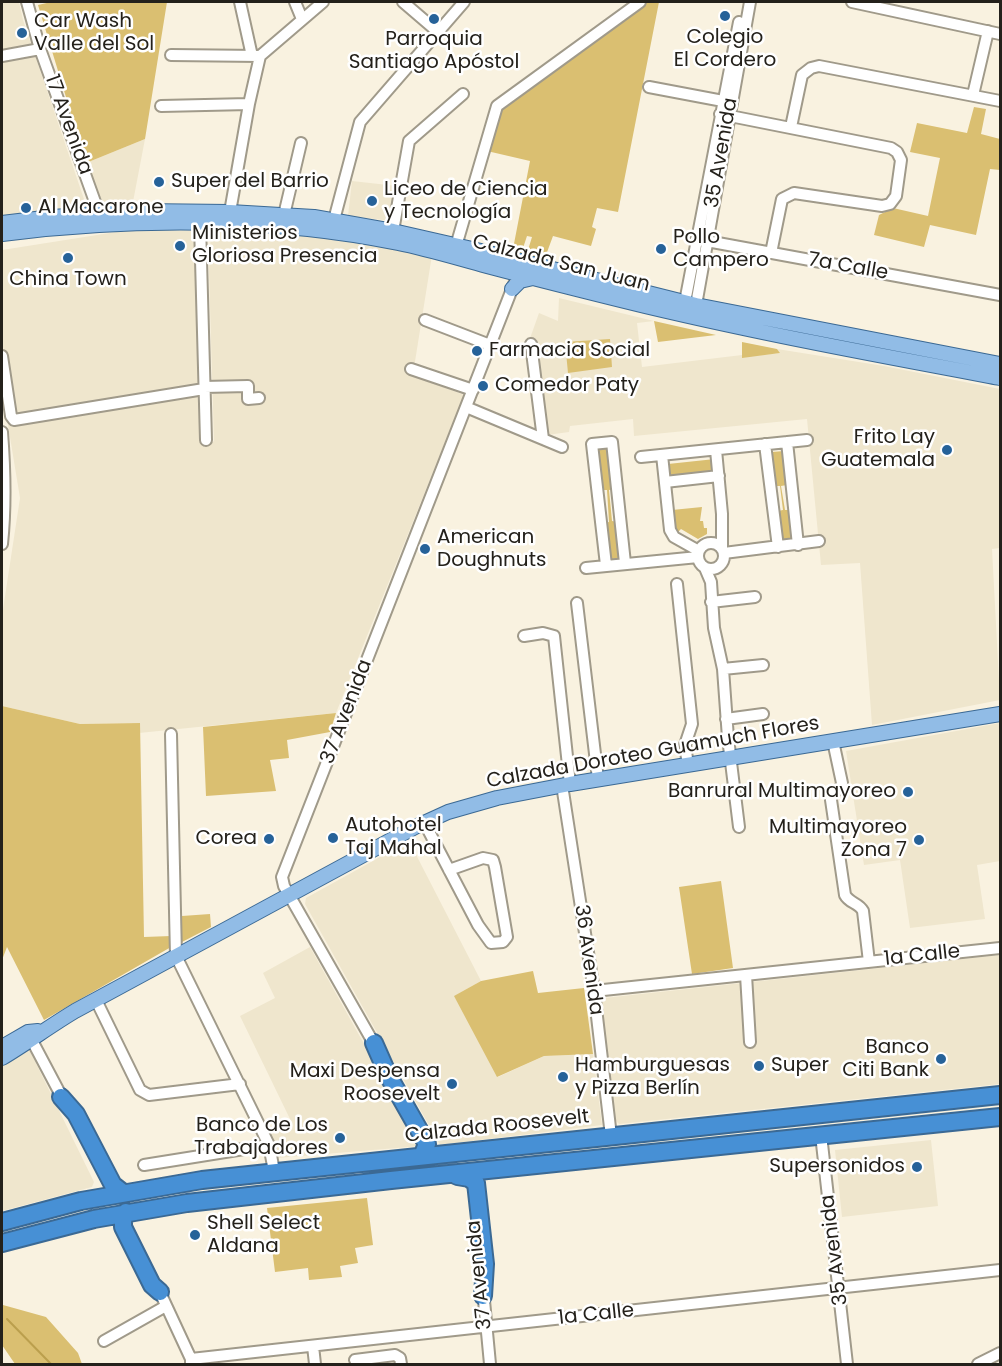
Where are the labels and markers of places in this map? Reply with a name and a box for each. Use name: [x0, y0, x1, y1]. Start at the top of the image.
marker: Colegio El Cordero: [718, 9, 732, 23]
place label: Car Wash Valle del Sol: [34, 10, 154, 57]
marker: Parroquia Santiago Apóstol: [427, 12, 441, 26]
marker: Car Wash Valle del Sol: [15, 26, 29, 40]
place label: Colegio El Cordero: [674, 26, 776, 73]
place label: Parroquia Santiago Apóstol: [349, 28, 519, 75]
place label: Super del Barrio: [171, 170, 329, 194]
marker: Super del Barrio: [152, 175, 166, 189]
place label: Liceo de Ciencia y Tecnología: [384, 178, 548, 225]
marker: Liceo de Ciencia y Tecnología: [365, 194, 379, 208]
place label: Al Macarone: [38, 196, 164, 220]
marker: Al Macarone: [19, 201, 33, 215]
place label: Ministerios Gloriosa Presencia: [192, 222, 377, 269]
place label: Pollo Campero: [673, 226, 769, 273]
marker: Ministerios Gloriosa Presencia: [173, 239, 187, 253]
marker: Pollo Campero: [654, 242, 668, 256]
marker: China Town: [61, 251, 75, 265]
place label: China Town: [9, 268, 127, 292]
place label: Farmacia Social: [489, 339, 650, 363]
marker: Farmacia Social: [470, 344, 484, 358]
place label: Comedor Paty: [495, 374, 639, 398]
marker: Comedor Paty: [476, 379, 490, 393]
place label: Frito Lay Guatemala: [821, 426, 935, 473]
marker: Frito Lay Guatemala: [940, 443, 954, 457]
place label: American Doughnuts: [437, 526, 546, 573]
marker: American Doughnuts: [418, 542, 432, 556]
place label: Banrural Multimayoreo: [668, 780, 896, 804]
marker: Banrural Multimayoreo: [901, 785, 915, 799]
place label: Autohotel Taj Mahal: [345, 814, 442, 861]
place label: Multimayoreo Zona 7: [769, 816, 907, 863]
place label: Corea: [195, 827, 257, 851]
marker: Autohotel Taj Mahal: [326, 831, 340, 845]
marker: Corea: [262, 832, 276, 846]
marker: Multimayoreo Zona 7: [912, 833, 926, 847]
place label: Banco Citi Bank: [842, 1036, 929, 1083]
marker: Banco Citi Bank: [934, 1052, 948, 1066]
place label: Hamburguesas y Pizza Berlín: [575, 1054, 730, 1101]
place label: Super: [771, 1054, 829, 1078]
marker: Super: [752, 1059, 766, 1073]
place label: Maxi Despensa Roosevelt: [290, 1060, 440, 1107]
marker: Hamburguesas y Pizza Berlín: [556, 1070, 570, 1084]
marker: Maxi Despensa Roosevelt: [445, 1077, 459, 1091]
place label: Banco de Los Trabajadores: [194, 1114, 328, 1161]
marker: Banco de Los Trabajadores: [333, 1131, 347, 1145]
place label: Supersonidos: [769, 1155, 905, 1179]
marker: Supersonidos: [910, 1160, 924, 1174]
place label: Shell Select Aldana: [207, 1212, 320, 1259]
marker: Shell Select Aldana: [188, 1228, 202, 1242]

